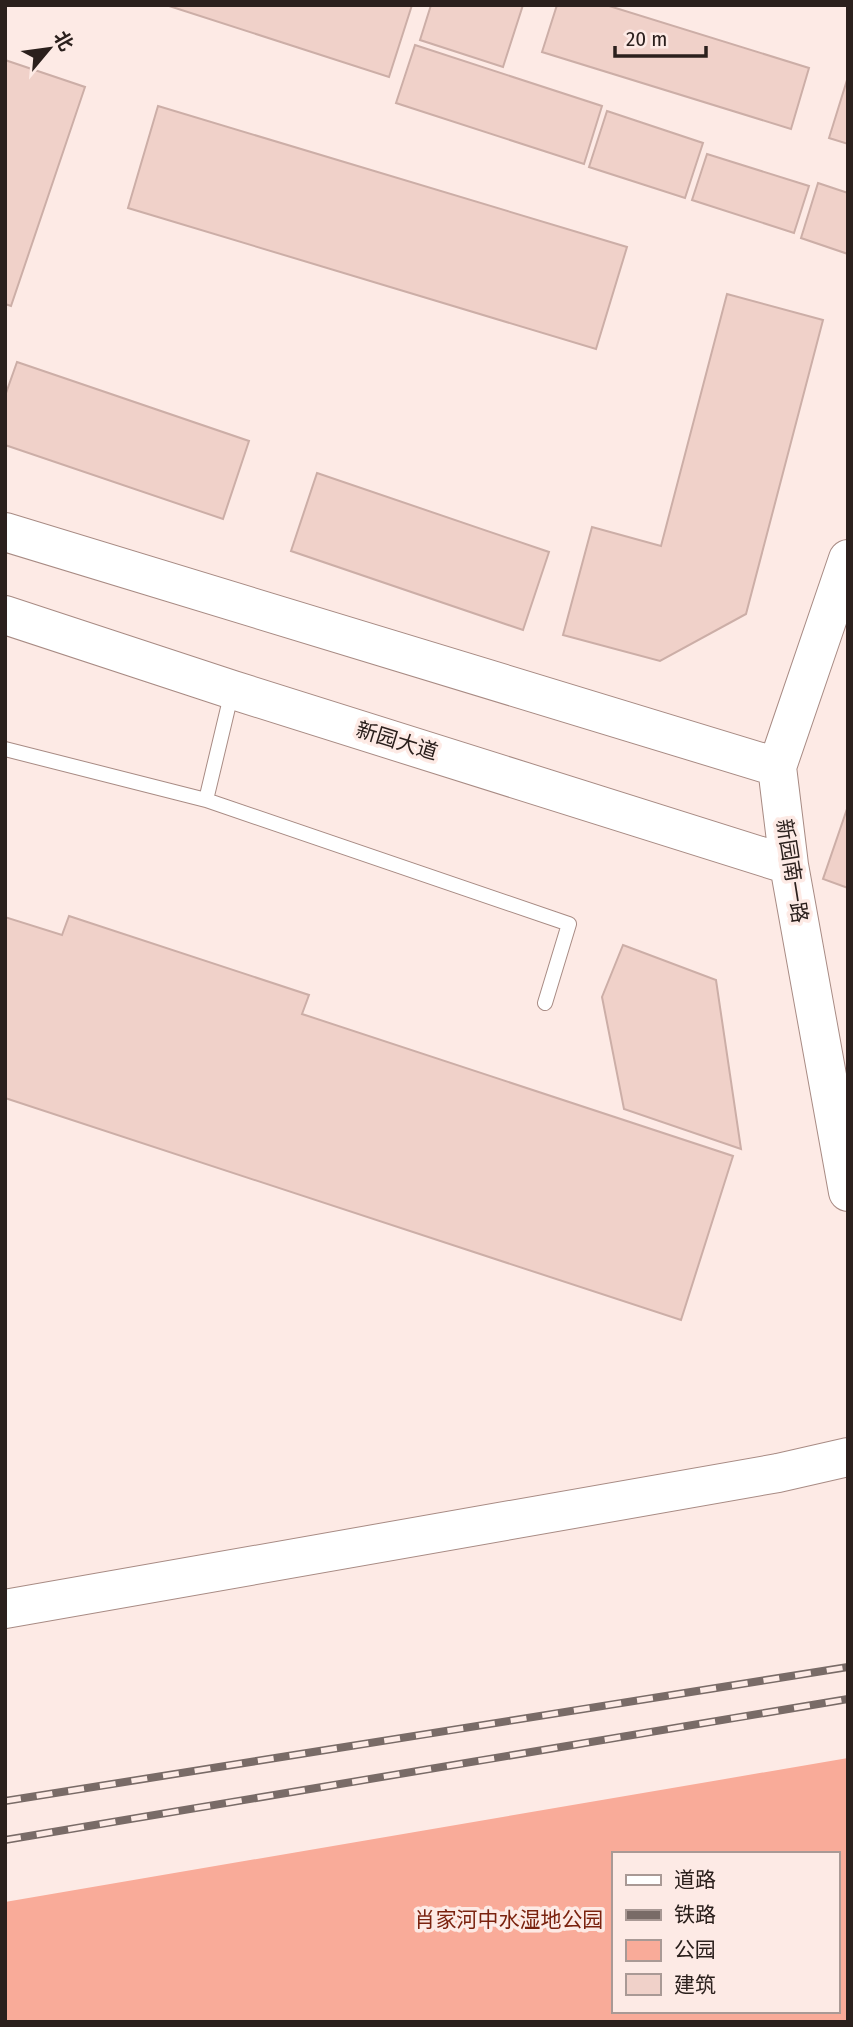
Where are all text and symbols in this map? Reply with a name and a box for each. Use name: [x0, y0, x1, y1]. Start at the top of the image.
north arrow: [14, 14, 84, 84]
scale bar: [615, 14, 706, 58]
text: 20 m: [626, 26, 667, 52]
text: 北: [49, 27, 78, 55]
street label: 新园大道: [353, 716, 441, 766]
street label: 新园南一路: [771, 817, 813, 925]
legend: [612, 1852, 839, 2013]
text: 道路: [674, 1867, 716, 1893]
text: 铁路: [674, 1902, 716, 1928]
park label: 肖家河中水湿地公园: [415, 1907, 604, 1933]
text: 公园: [674, 1937, 716, 1963]
text: 建筑: [674, 1972, 716, 1998]

